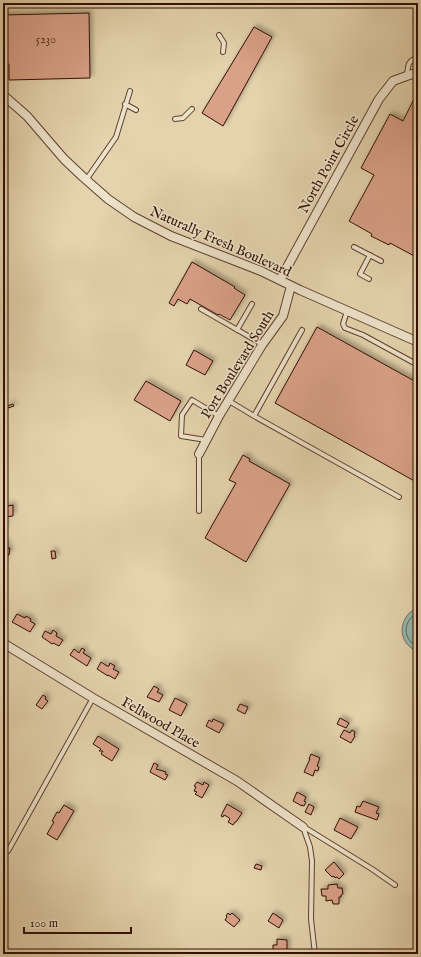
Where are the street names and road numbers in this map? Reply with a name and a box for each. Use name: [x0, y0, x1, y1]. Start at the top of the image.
street label: North Point Circle: [295, 112, 363, 217]
street label: Naturally Fresh Boulevard: [147, 203, 295, 282]
street label: Port Boulevard South: [197, 306, 279, 422]
street label: Fellwood Place: [118, 693, 203, 753]

